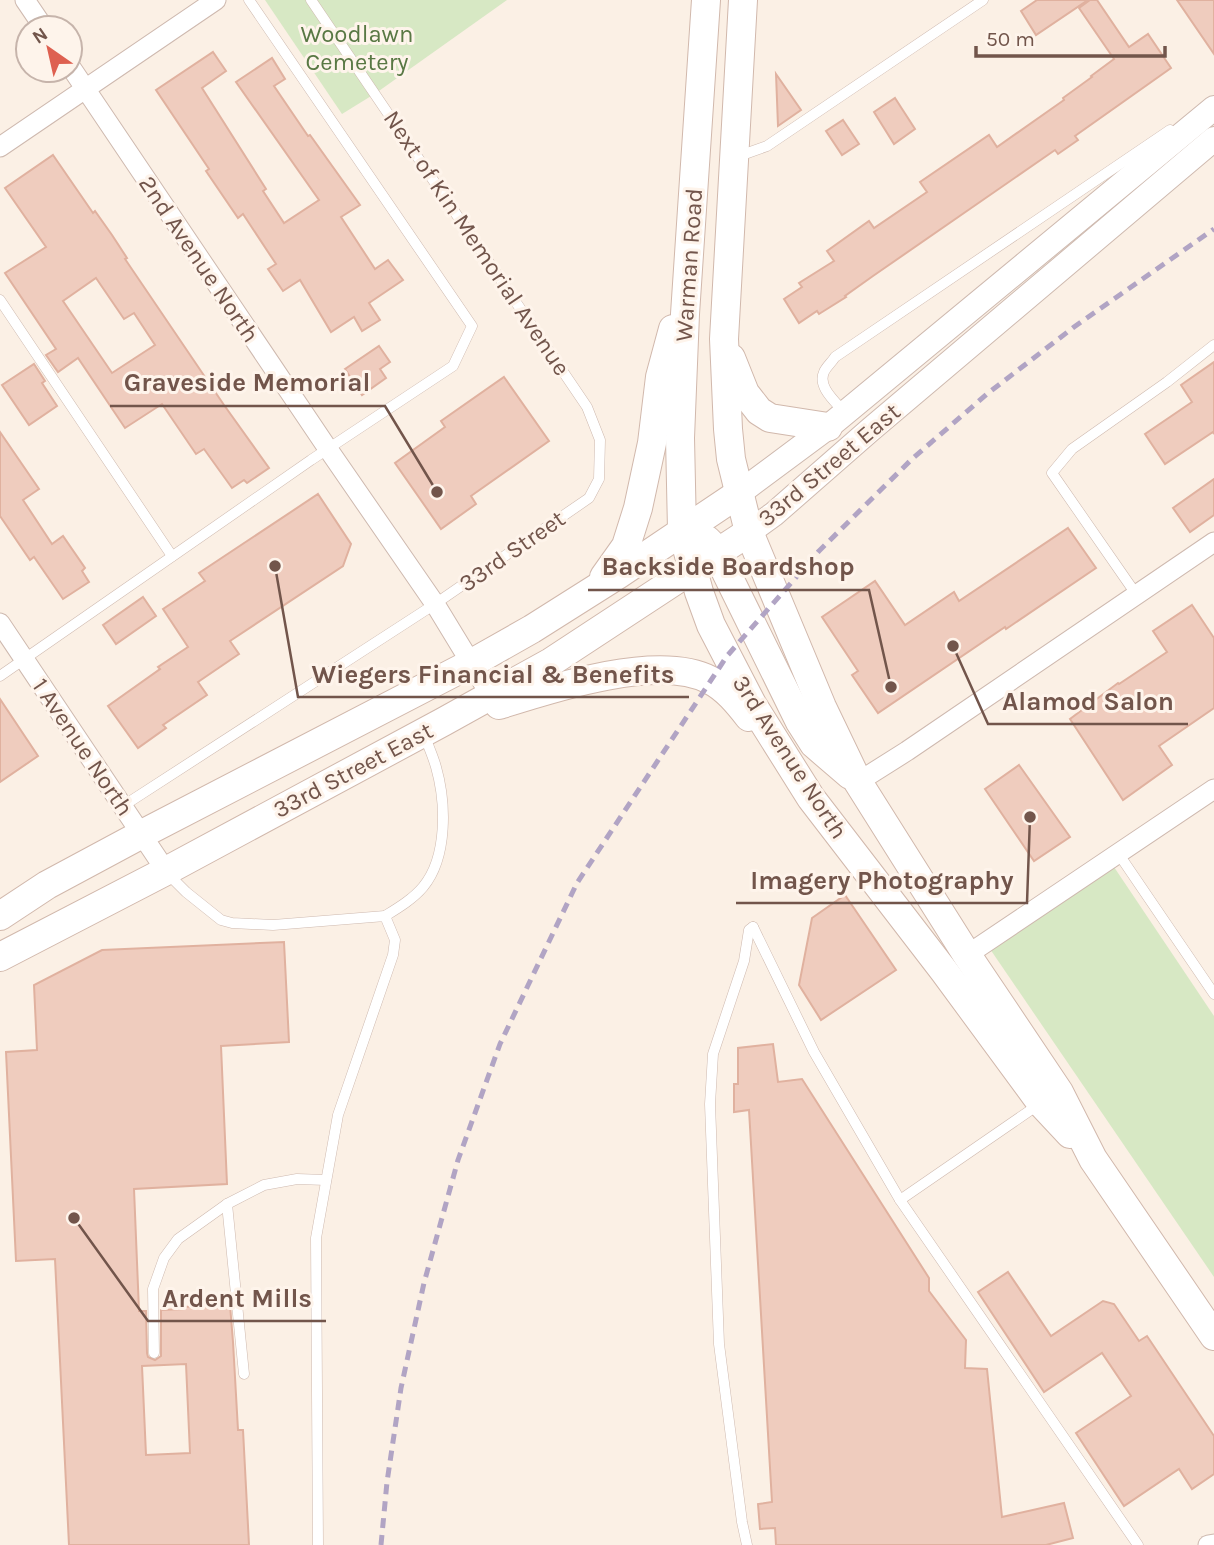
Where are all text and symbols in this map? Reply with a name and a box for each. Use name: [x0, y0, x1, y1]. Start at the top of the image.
north arrow: [14, 14, 84, 84]
scale bar: [976, 14, 1165, 58]
park label: Woodlawn Cemetery: [301, 20, 413, 76]
text: N: [28, 23, 52, 49]
text: 50 m: [986, 27, 1035, 51]
street label: Next of Kin Memorial Avenue: [378, 105, 576, 381]
street label: 2nd Avenue North: [133, 170, 265, 348]
street label: Warman Road: [670, 187, 708, 343]
callout: Graveside Memorial: [110, 359, 385, 406]
text: Graveside Memorial: [124, 367, 370, 398]
street label: 33rd Street East: [752, 397, 906, 533]
street label: 33rd Street: [454, 504, 570, 598]
callout: Backside Boardshop: [588, 543, 869, 590]
text: Backside Boardshop: [601, 551, 855, 582]
callout: Wiegers Financial & Benefits: [298, 650, 689, 697]
text: Wiegers Financial & Benefits: [311, 659, 675, 690]
street label: 3rd Avenue North: [727, 670, 853, 844]
street label: 1 Avenue North: [27, 673, 139, 821]
callout: Alamod Salon: [988, 677, 1188, 724]
text: Alamod Salon: [1002, 686, 1174, 717]
street label: 33rd Street East: [268, 716, 438, 824]
callout: Imagery Photography: [736, 856, 1027, 903]
text: Imagery Photography: [750, 865, 1014, 896]
callout: Ardent Mills: [148, 1274, 326, 1321]
text: Ardent Mills: [162, 1283, 312, 1314]

